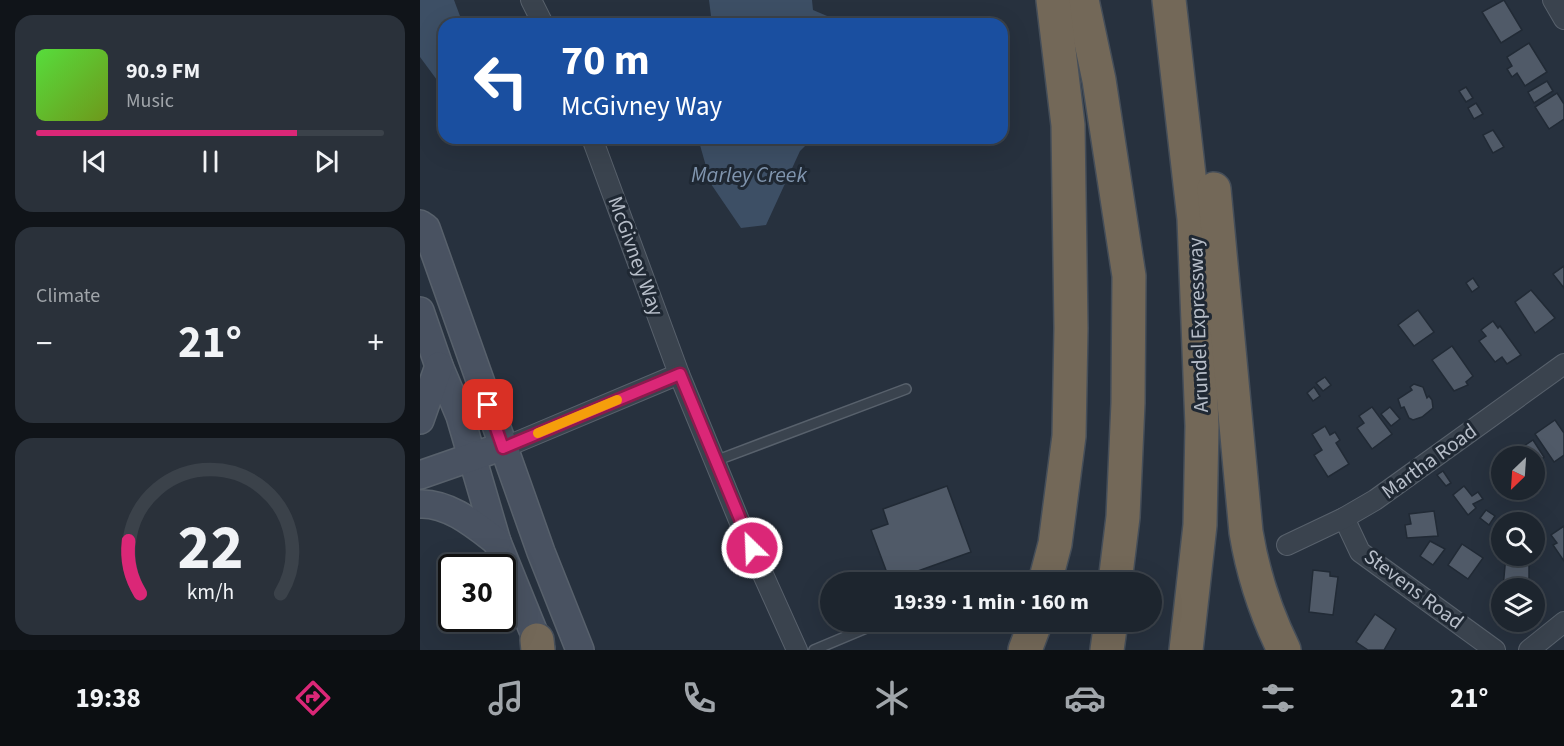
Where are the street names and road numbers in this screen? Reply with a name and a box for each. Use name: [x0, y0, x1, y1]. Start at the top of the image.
street label: McGivney Way: [600, 192, 672, 320]
street label: Arundel Expressway: [1180, 237, 1216, 413]
street label: Martha Road: [1375, 416, 1483, 506]
street label: Stevens Road: [1358, 542, 1470, 636]

